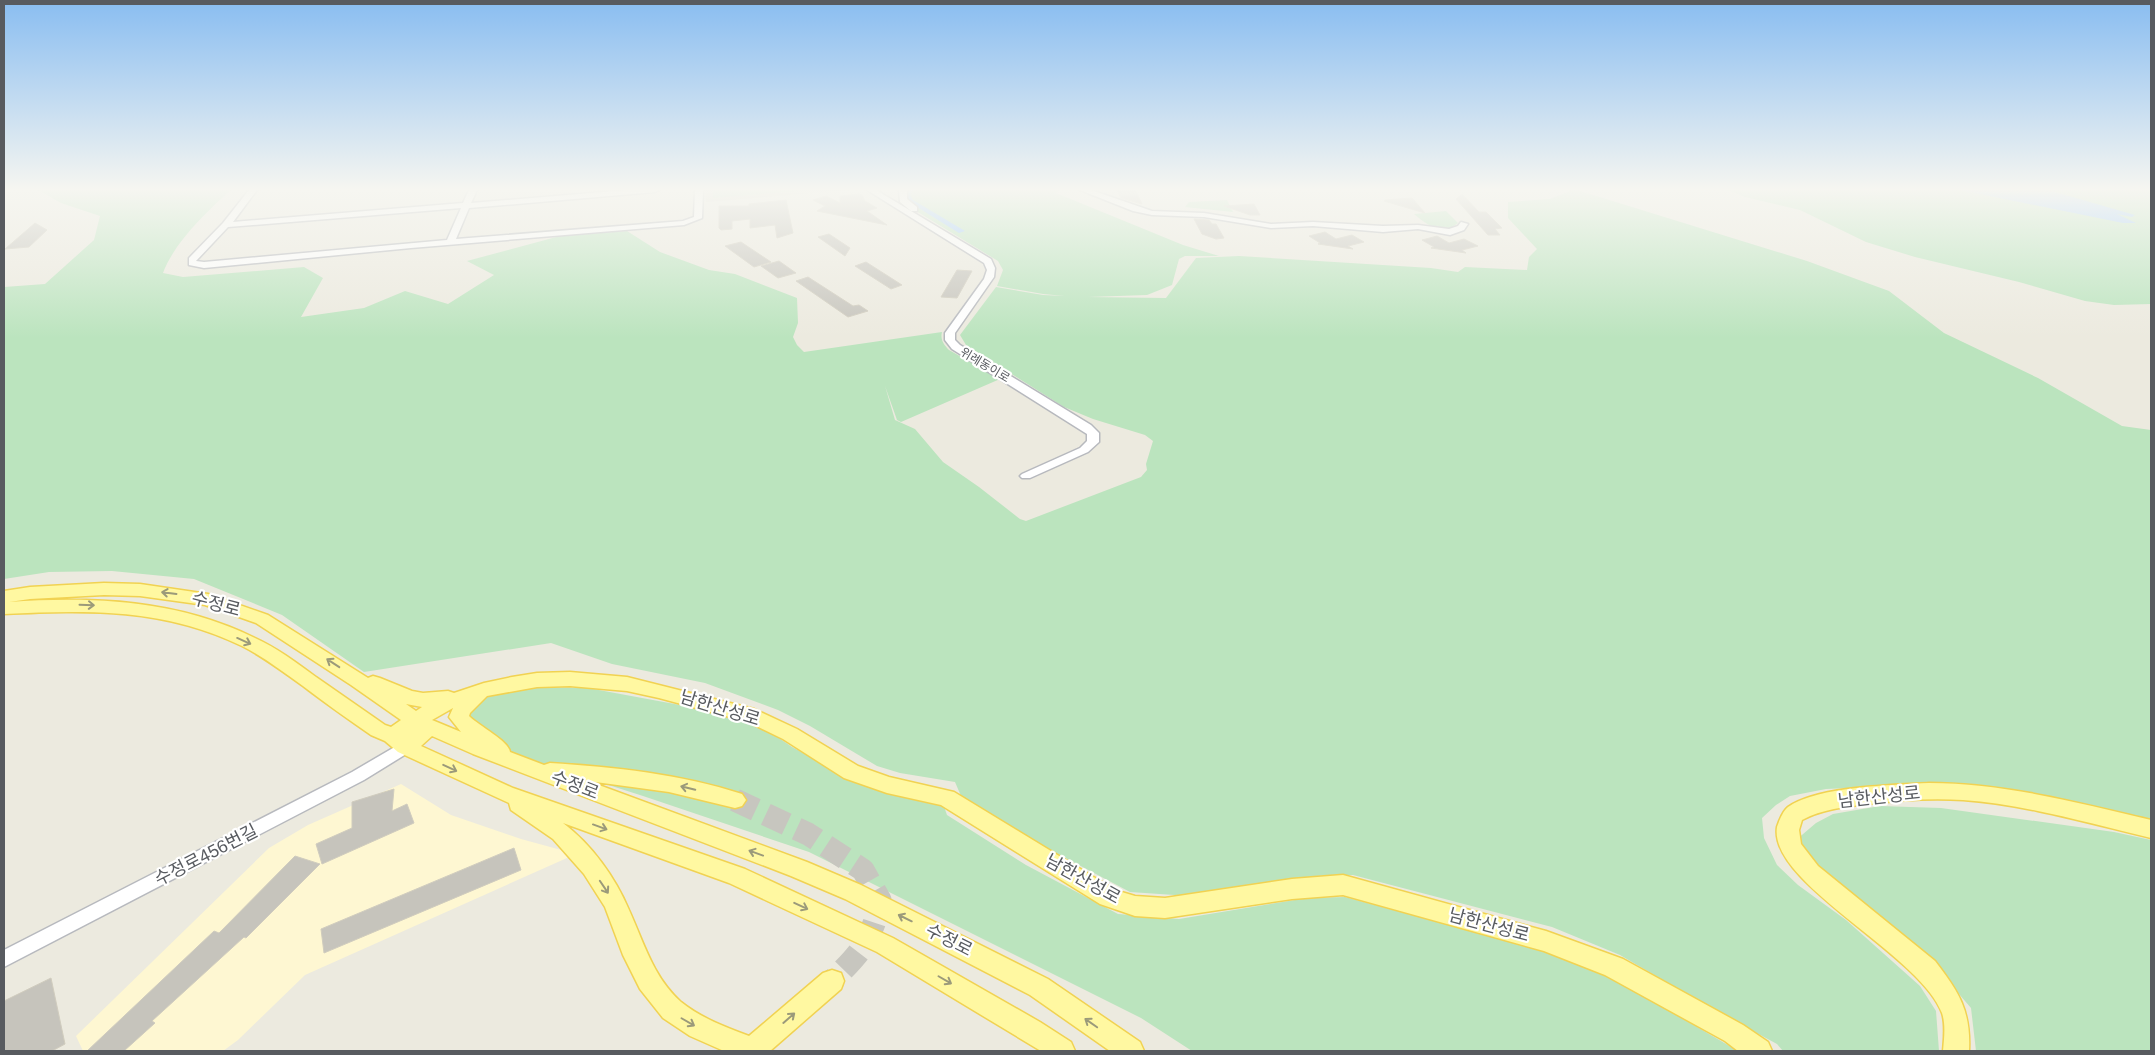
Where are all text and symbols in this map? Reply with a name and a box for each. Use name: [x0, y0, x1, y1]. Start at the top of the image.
street label: 위례동이로: [958, 345, 1012, 385]
one-way arrow: [162, 588, 178, 598]
street label: 수정로: [189, 588, 243, 620]
one-way arrow: [79, 600, 95, 609]
one-way arrow: [236, 636, 251, 646]
one-way arrow: [326, 658, 340, 668]
street label: 남한산성로: [677, 686, 763, 730]
one-way arrow: [442, 763, 457, 773]
street label: 수정로: [548, 767, 602, 803]
one-way arrow: [680, 783, 696, 793]
street label: 남한산성로: [1837, 783, 1921, 811]
street label: 수정로456번길: [151, 820, 261, 890]
one-way arrow: [592, 823, 608, 833]
one-way arrow: [748, 848, 764, 857]
street label: 남한산성로: [1042, 850, 1124, 908]
one-way arrow: [599, 880, 609, 894]
one-way arrow: [793, 901, 808, 911]
street label: 남한산성로: [1446, 905, 1532, 945]
one-way arrow: [897, 912, 912, 922]
street label: 수정로: [922, 920, 976, 960]
one-way arrow: [937, 975, 952, 985]
one-way arrow: [783, 1012, 796, 1023]
one-way arrow: [681, 1018, 695, 1028]
one-way arrow: [1084, 1018, 1098, 1028]

